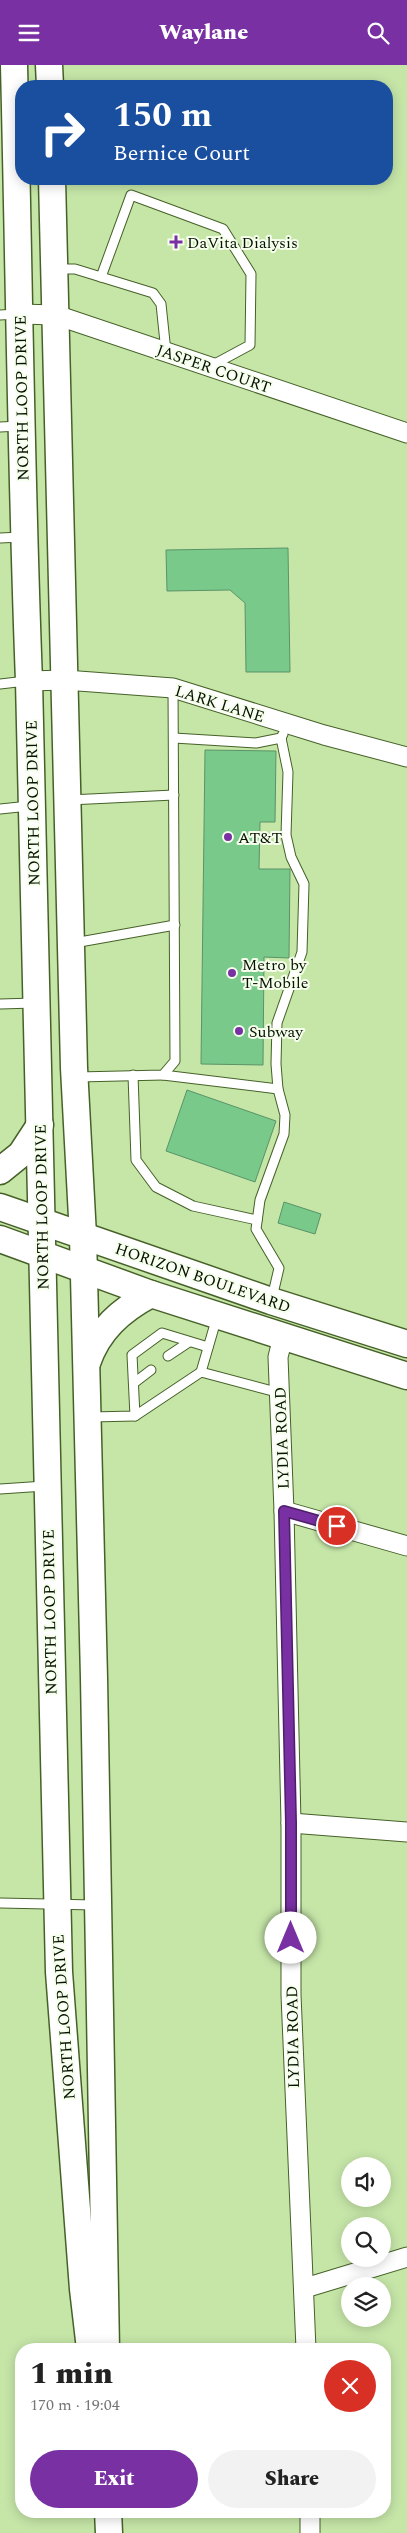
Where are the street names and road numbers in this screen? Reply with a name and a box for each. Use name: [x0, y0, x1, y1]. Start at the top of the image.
street label: NORTH LOOP DRIVE: [9, 315, 35, 481]
street label: JASPER COURT: [153, 338, 274, 400]
street label: LARK LANE: [172, 679, 268, 729]
street label: NORTH LOOP DRIVE: [20, 720, 46, 886]
street label: NORTH LOOP DRIVE: [29, 1124, 55, 1290]
street label: HORIZON BOULEVARD: [112, 1237, 294, 1319]
street label: LYDIA ROAD: [268, 1386, 296, 1490]
street label: NORTH LOOP DRIVE: [37, 1529, 63, 1695]
street label: NORTH LOOP DRIVE: [46, 1933, 82, 2100]
street label: LYDIA ROAD: [280, 1986, 306, 2088]

